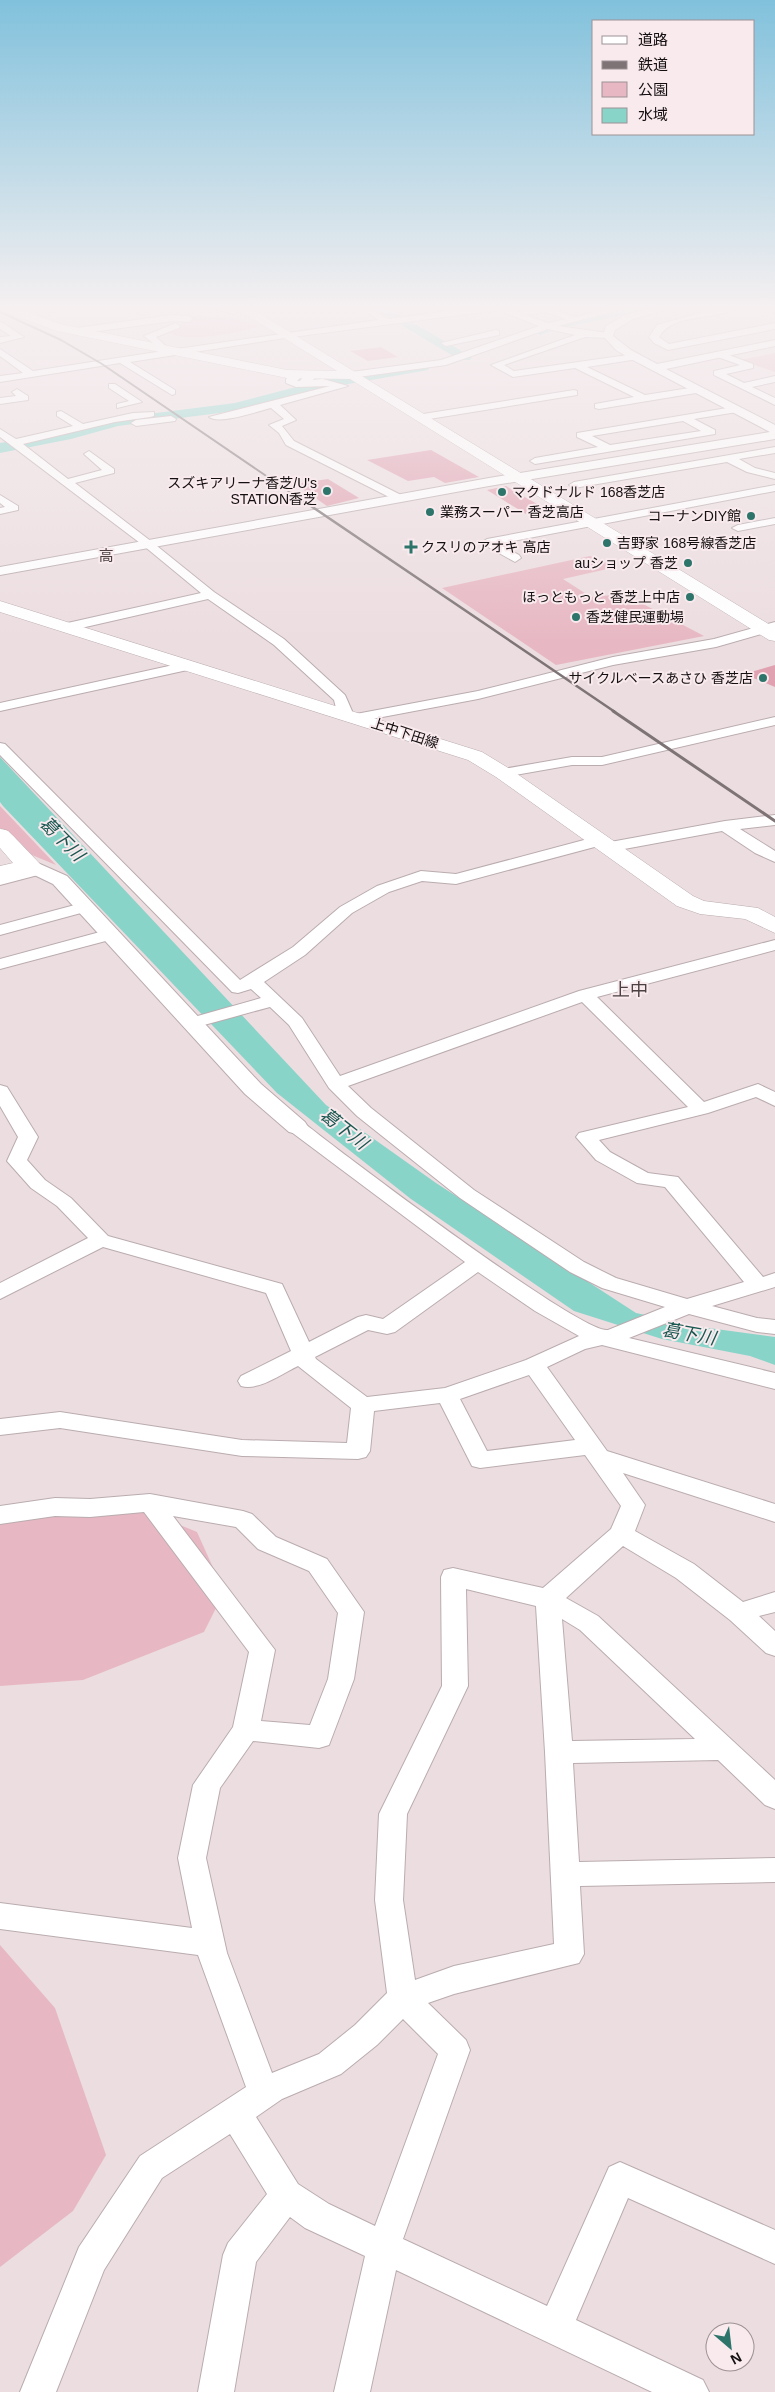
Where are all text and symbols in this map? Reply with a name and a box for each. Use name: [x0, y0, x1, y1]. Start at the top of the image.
legend: [592, 20, 755, 135]
text: 道路: [638, 31, 668, 48]
text: 鉄道: [638, 56, 668, 73]
text: 公園: [638, 81, 668, 98]
text: 水域: [638, 106, 668, 123]
place label: スズキアリーナ香芝/U's STATION香芝: [167, 475, 317, 507]
place label: マクドナルド 168香芝店: [512, 484, 665, 500]
marker: スズキアリーナ香芝/U's STATION香芝: [321, 485, 333, 497]
marker: マクドナルド 168香芝店: [496, 486, 508, 498]
place label: 業務スーパー 香芝高店: [440, 504, 584, 520]
marker: 業務スーパー 香芝高店: [424, 506, 436, 518]
place label: コーナンDIY館: [648, 508, 741, 524]
marker: コーナンDIY館: [745, 510, 757, 522]
place label: 吉野家 168号線香芝店: [617, 535, 756, 551]
marker: 吉野家 168号線香芝店: [601, 537, 613, 549]
place label: クスリのアオキ 高店: [421, 539, 550, 555]
marker: クスリのアオキ 高店: [405, 541, 417, 553]
district label: 高: [98, 547, 114, 564]
place label: auショップ 香芝: [575, 555, 678, 571]
marker: auショップ 香芝: [682, 557, 694, 569]
place label: ほっともっと 香芝上中店: [522, 589, 680, 605]
marker: ほっともっと 香芝上中店: [684, 591, 696, 603]
place label: 香芝健民運動場: [586, 609, 684, 625]
marker: 香芝健民運動場: [570, 611, 582, 623]
place label: サイクルベースあさひ 香芝店: [569, 670, 753, 686]
marker: サイクルベースあさひ 香芝店: [757, 672, 769, 684]
street label: 上中下田線: [369, 715, 441, 751]
water label: 葛下川: [36, 813, 90, 867]
district label: 上中: [612, 980, 648, 1000]
water label: 葛下川: [317, 1104, 373, 1155]
water label: 葛下川: [661, 1319, 719, 1349]
north arrow: [705, 2322, 755, 2372]
text: N: [728, 2349, 744, 2368]

